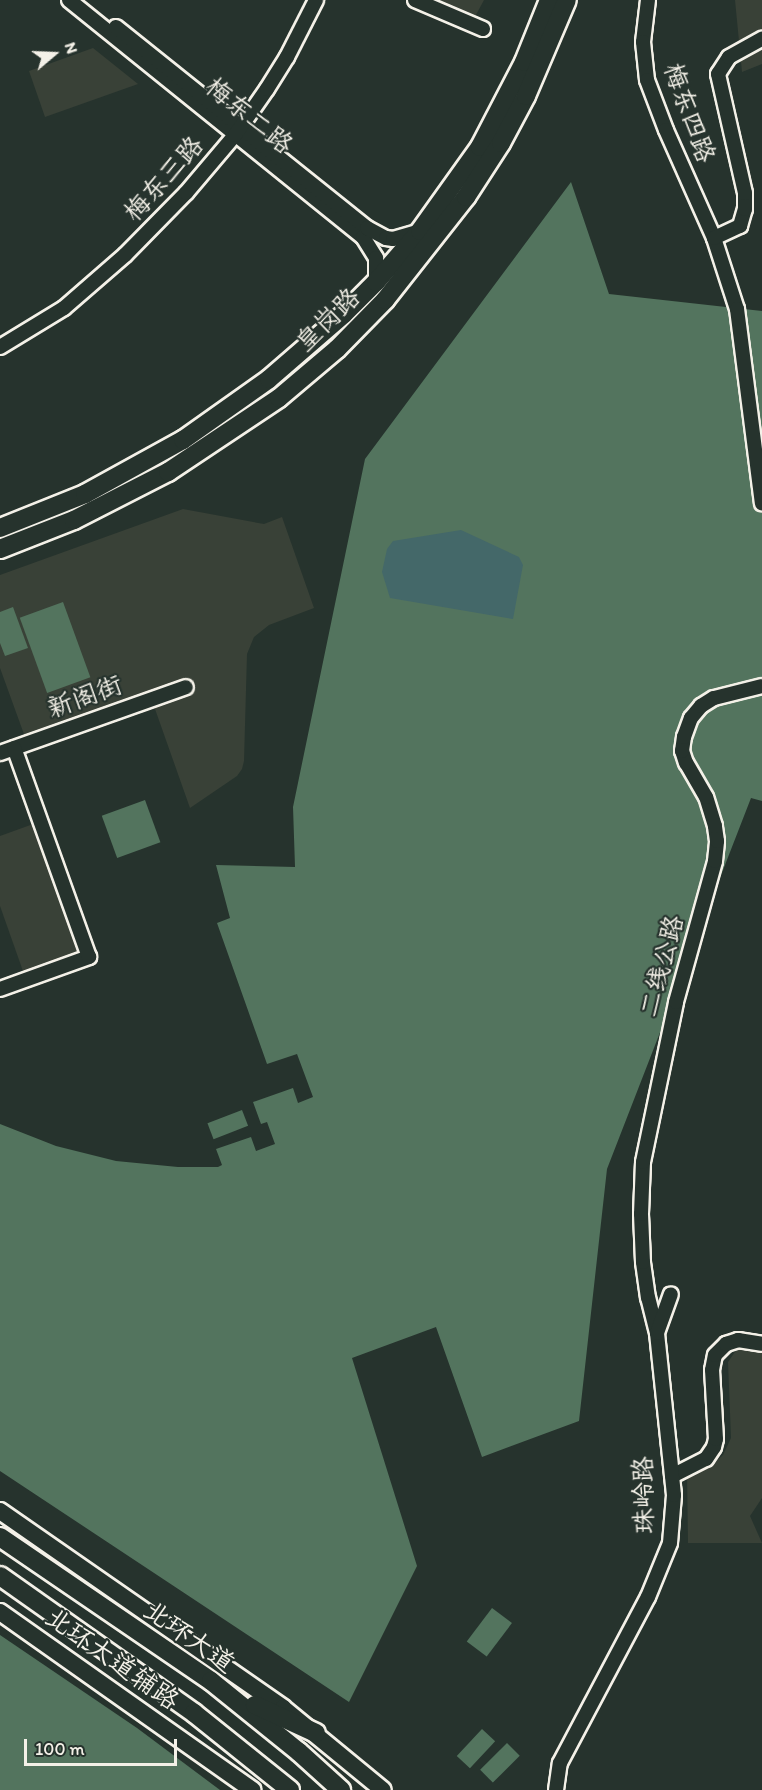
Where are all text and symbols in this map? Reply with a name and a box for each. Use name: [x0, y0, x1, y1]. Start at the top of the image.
north arrow: [24, 24, 84, 84]
text: N: [61, 40, 82, 56]
street label: 梅东四路: [657, 59, 721, 167]
street label: 梅东二路: [199, 71, 299, 161]
street label: 梅东三路: [118, 130, 210, 228]
street label: 皇岗路: [289, 282, 367, 358]
street label: 新阁街: [43, 669, 127, 725]
street label: 二线公路: [633, 912, 691, 1020]
street label: 珠岭路: [628, 1456, 660, 1534]
street label: 北环大道: [137, 1594, 241, 1680]
street label: 北环大道辅路: [39, 1601, 185, 1717]
scale bar: [27, 1727, 180, 1765]
text: 100 m: [35, 1738, 85, 1760]

